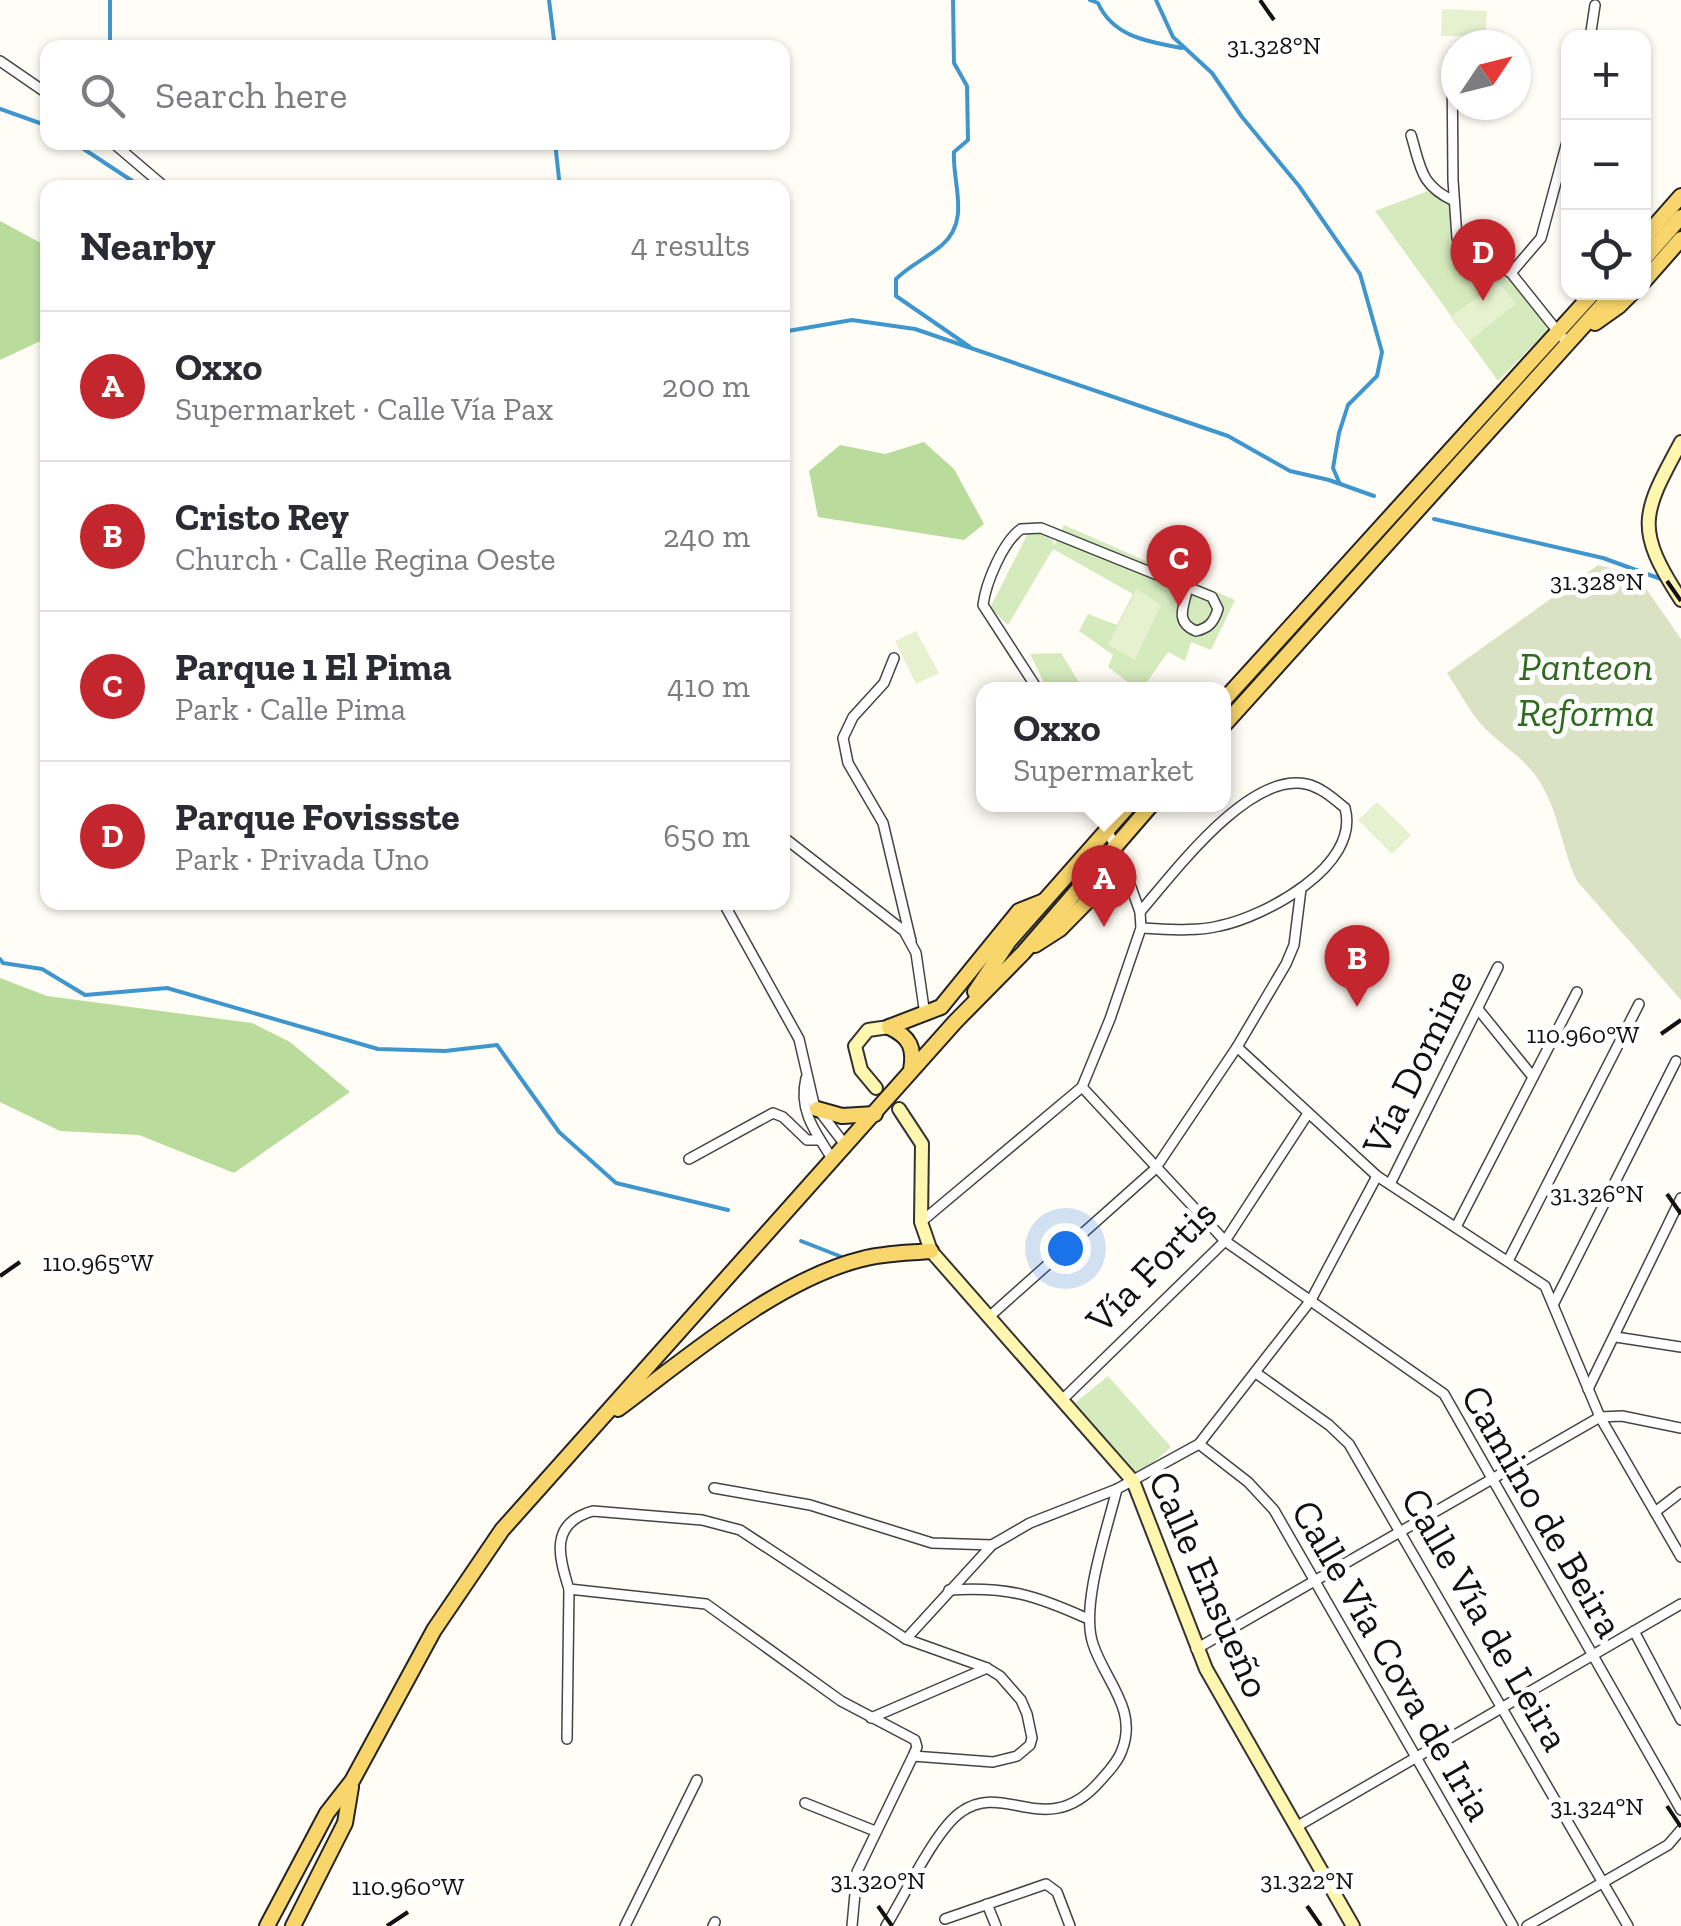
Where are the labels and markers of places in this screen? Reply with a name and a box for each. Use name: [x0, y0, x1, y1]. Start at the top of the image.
pin: D: [1450, 218, 1516, 301]
pin: C: [1146, 524, 1212, 607]
pin: A: [1072, 844, 1136, 927]
pin: B: [1324, 924, 1390, 1007]

